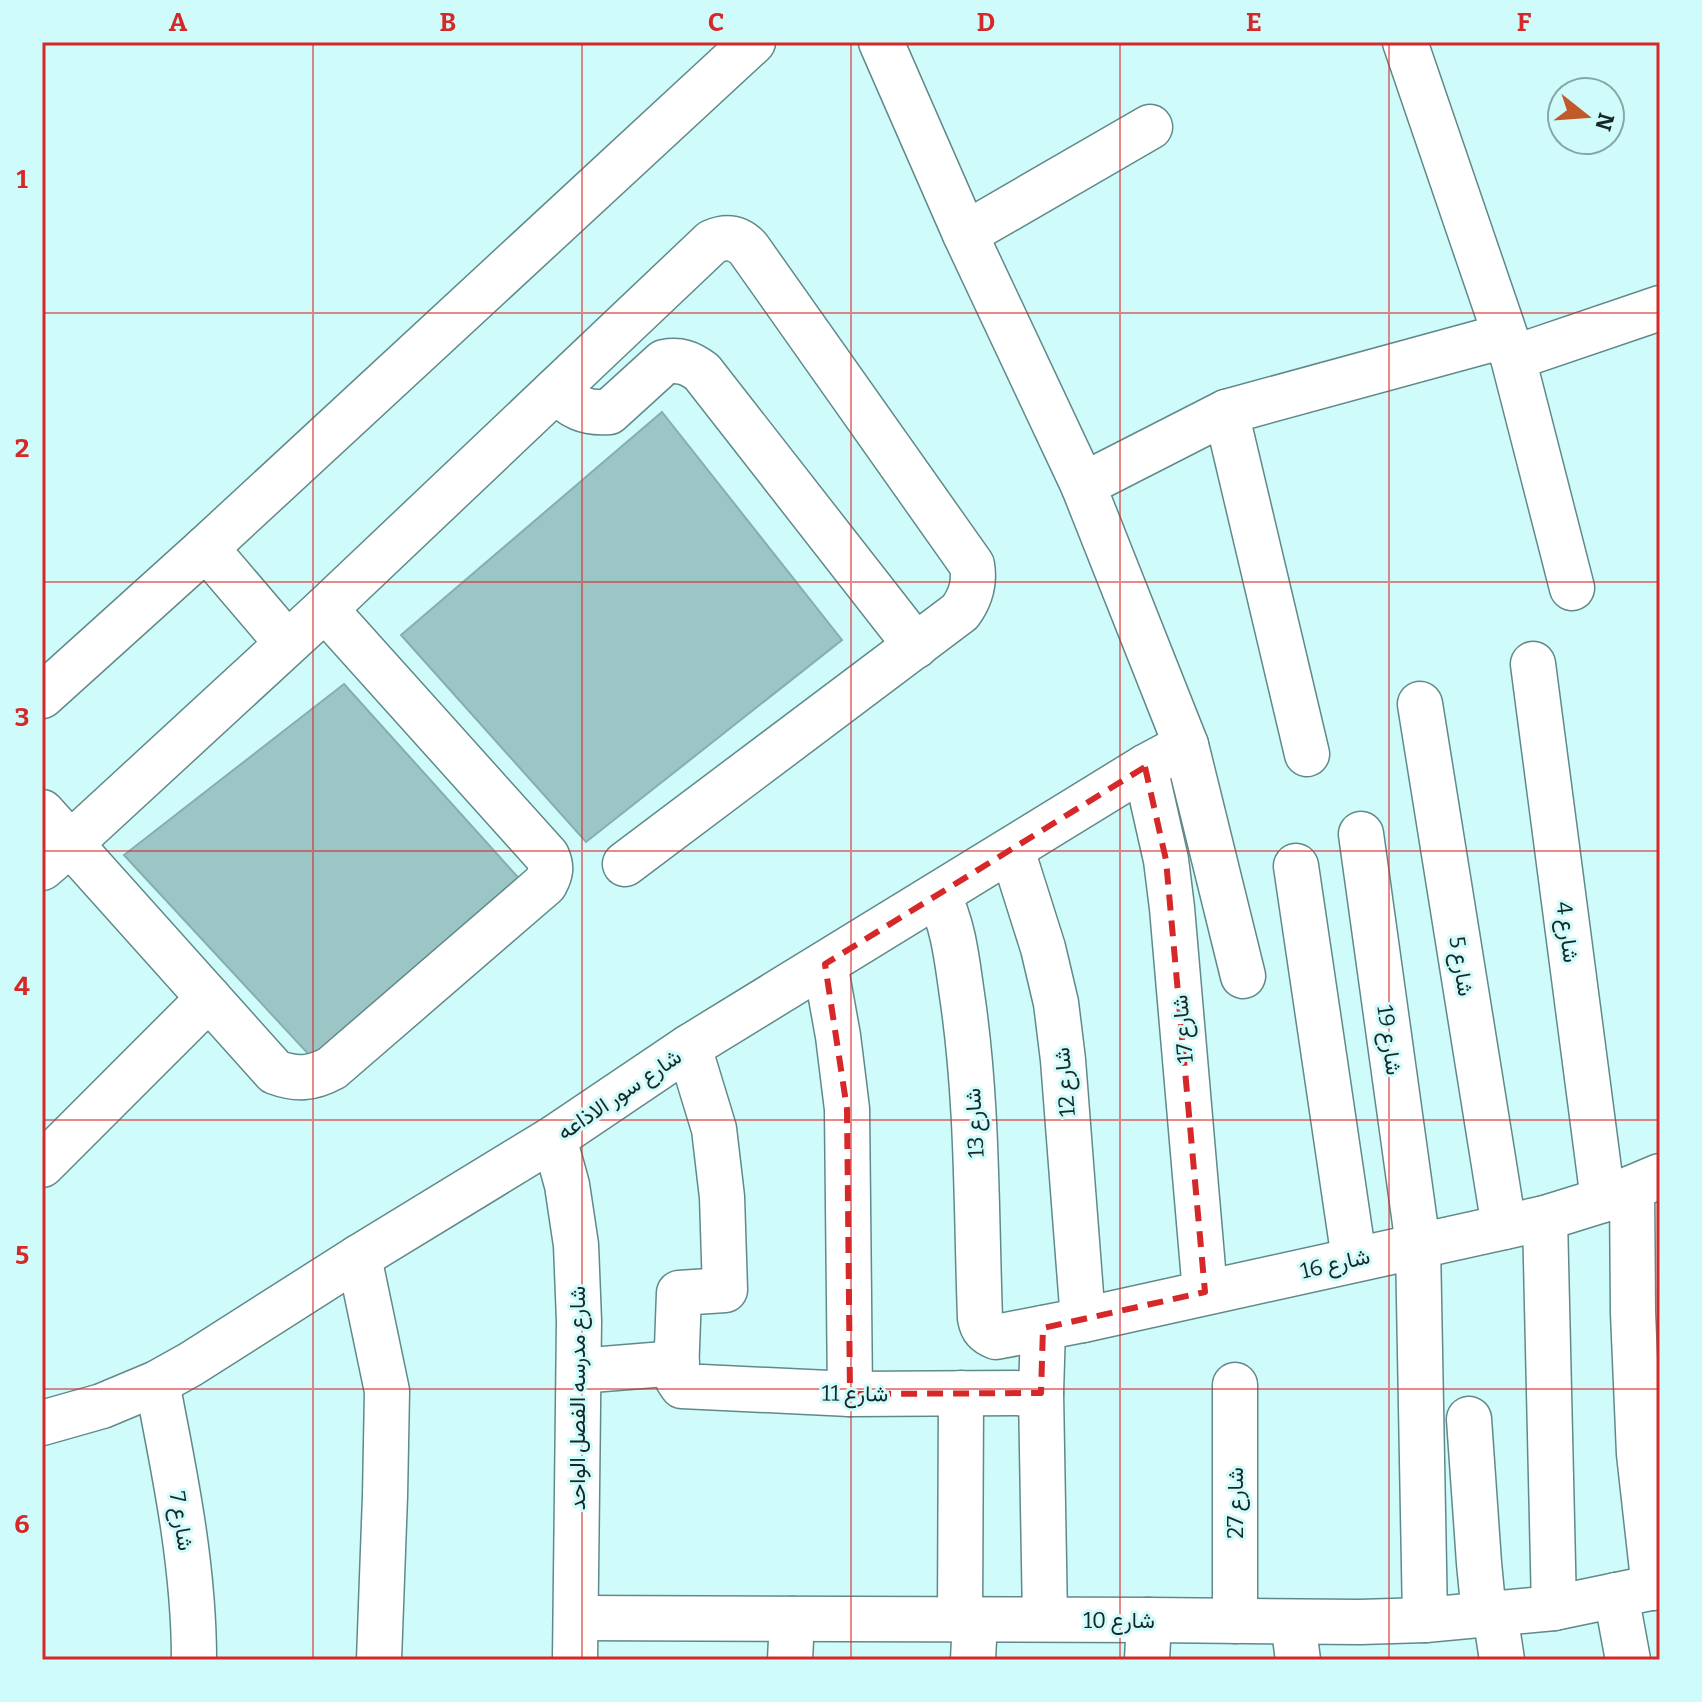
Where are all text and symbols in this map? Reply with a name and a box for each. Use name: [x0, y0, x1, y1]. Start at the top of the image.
text: A: [169, 7, 188, 38]
text: B: [440, 7, 456, 38]
text: C: [708, 7, 724, 38]
text: D: [977, 7, 995, 38]
text: E: [1246, 7, 1262, 38]
text: F: [1517, 7, 1532, 38]
north arrow: [1546, 76, 1626, 156]
text: N: [1589, 110, 1620, 134]
text: 1: [16, 164, 28, 195]
text: 2: [15, 433, 29, 464]
text: 3: [15, 702, 29, 733]
street label: شارع 4: [1549, 900, 1585, 964]
street label: شارع 5: [1442, 934, 1480, 998]
text: 4: [14, 971, 30, 1002]
street label: شارع 17: [1166, 994, 1200, 1064]
street label: شارع 19: [1370, 1003, 1408, 1077]
street label: شارع سور الاذاعه: [552, 1043, 687, 1147]
street label: شارع 12: [1048, 1046, 1082, 1118]
street label: شارع 13: [959, 1087, 991, 1159]
text: 5: [15, 1240, 29, 1271]
street label: شارع 16: [1298, 1242, 1373, 1286]
street label: شارع مدرسه الفصل الواحد: [564, 1286, 592, 1510]
street label: شارع 11: [821, 1379, 888, 1409]
street label: شارع 27: [1222, 1467, 1250, 1539]
street label: شارع 7: [163, 1489, 200, 1553]
text: 6: [14, 1509, 30, 1540]
street label: شارع 10: [1083, 1607, 1155, 1635]

